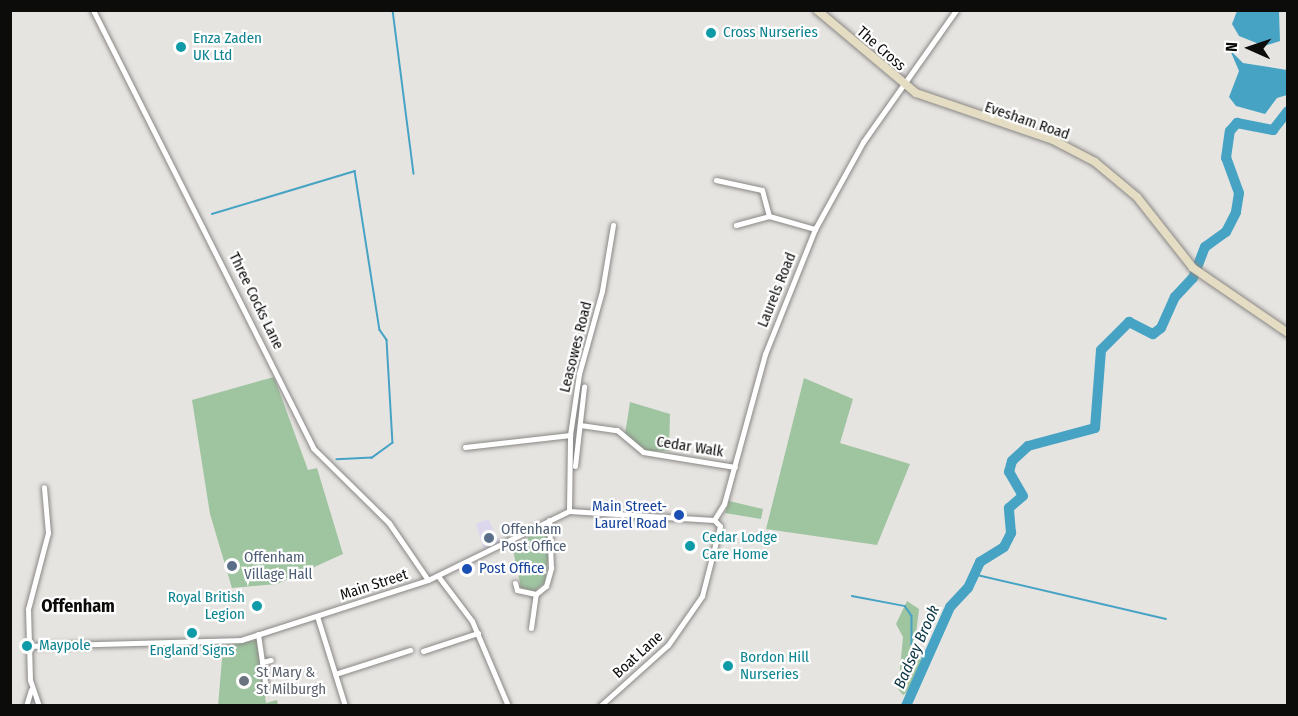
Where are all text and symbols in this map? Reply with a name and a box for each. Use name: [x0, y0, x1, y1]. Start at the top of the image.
north arrow: [1220, 18, 1280, 78]
street label: The Cross: [853, 23, 909, 75]
place label: Cross Nurseries: [723, 24, 818, 42]
marker: Cross Nurseries: [704, 26, 718, 40]
place label: Enza Zaden UK Ltd: [193, 29, 262, 64]
marker: Enza Zaden UK Ltd: [174, 40, 188, 54]
text: N: [1222, 42, 1241, 52]
street label: Evesham Road: [982, 98, 1072, 144]
street label: Three Cocks Lane: [225, 250, 287, 352]
street label: Laurels Road: [754, 250, 800, 330]
street label: Leasowes Road: [556, 300, 596, 394]
street label: Cedar Walk: [655, 433, 725, 461]
place label: Main Street- Laurel Road: [592, 497, 667, 532]
marker: Main Street- Laurel Road: [672, 508, 686, 522]
place label: Offenham Post Office: [501, 520, 567, 555]
place label: Cedar Lodge Care Home: [702, 528, 777, 563]
marker: Offenham Post Office: [482, 531, 496, 545]
marker: Cedar Lodge Care Home: [683, 539, 697, 553]
place label: Offenham Village Hall: [244, 548, 312, 583]
marker: Offenham Village Hall: [225, 559, 239, 573]
place label: Post Office: [479, 560, 545, 578]
marker: Post Office: [460, 562, 474, 576]
street label: Main Street: [338, 566, 410, 604]
place label: Royal British Legion: [168, 588, 245, 623]
district label: Offenham: [41, 595, 115, 617]
marker: Royal British Legion: [250, 599, 264, 613]
water label: Badsey Brook: [890, 602, 944, 692]
marker: England Signs: [185, 626, 199, 640]
street label: Boat Lane: [609, 628, 667, 682]
place label: Maypole: [39, 637, 91, 655]
marker: Maypole: [20, 639, 34, 653]
place label: England Signs: [149, 642, 235, 660]
place label: Bordon Hill Nurseries: [740, 648, 809, 683]
marker: Bordon Hill Nurseries: [721, 659, 735, 673]
place label: St Mary & St Milburgh: [256, 663, 326, 698]
marker: St Mary & St Milburgh: [237, 674, 251, 688]

